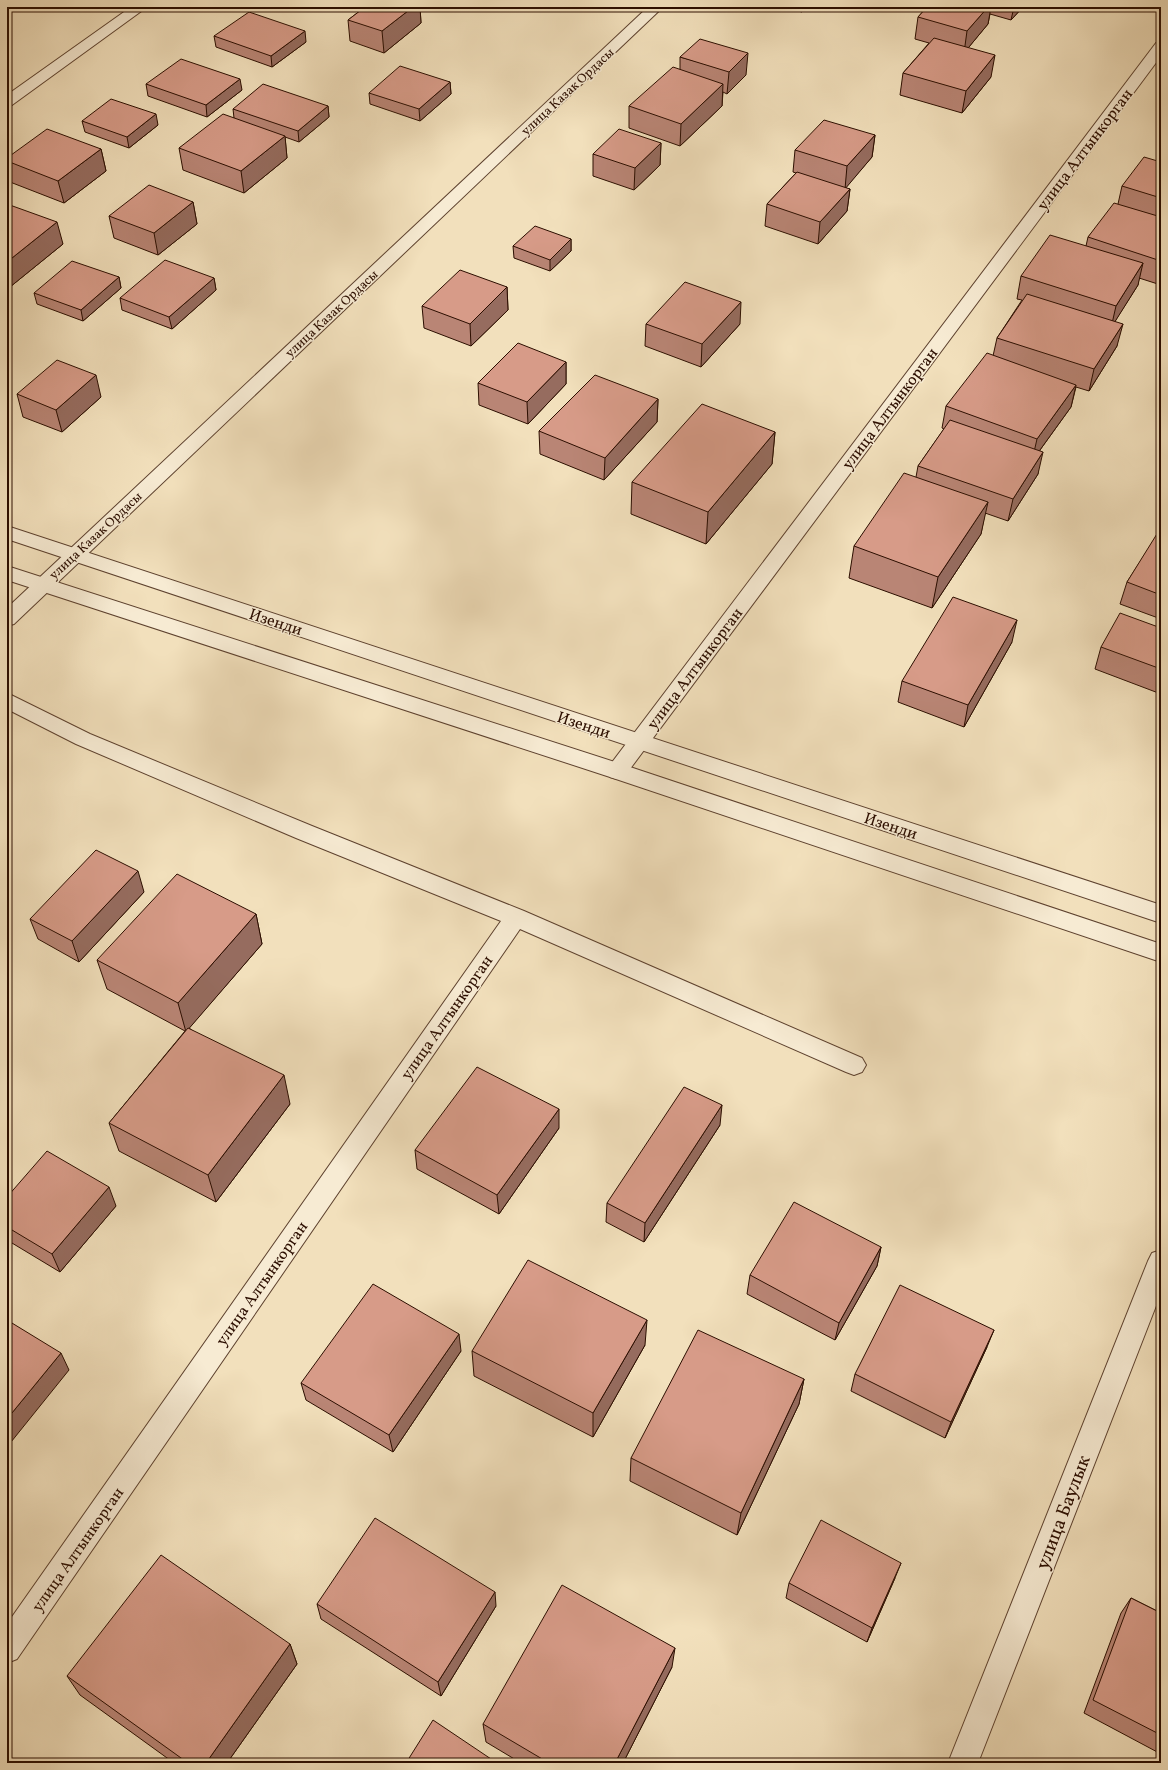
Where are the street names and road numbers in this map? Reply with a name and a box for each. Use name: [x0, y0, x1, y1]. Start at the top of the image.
street label: улица Казак Ордасы: [518, 44, 619, 140]
street label: улица Алтынкорган: [1032, 85, 1139, 216]
street label: улица Казак Ордасы: [282, 266, 383, 362]
street label: улица Алтынкорган: [837, 344, 944, 475]
street label: улица Казак Ордасы: [46, 488, 147, 584]
street label: Изенди: [246, 604, 305, 642]
street label: улица Алтынкорган: [642, 604, 749, 735]
street label: Изенди: [554, 707, 613, 745]
street label: Изенди: [861, 808, 920, 846]
street label: улица Алтынкорган: [396, 951, 499, 1085]
street label: улица Алтынкорган: [211, 1217, 314, 1351]
street label: улица Баулык: [1030, 1452, 1098, 1574]
street label: улица Алтынкорган: [27, 1483, 130, 1617]

